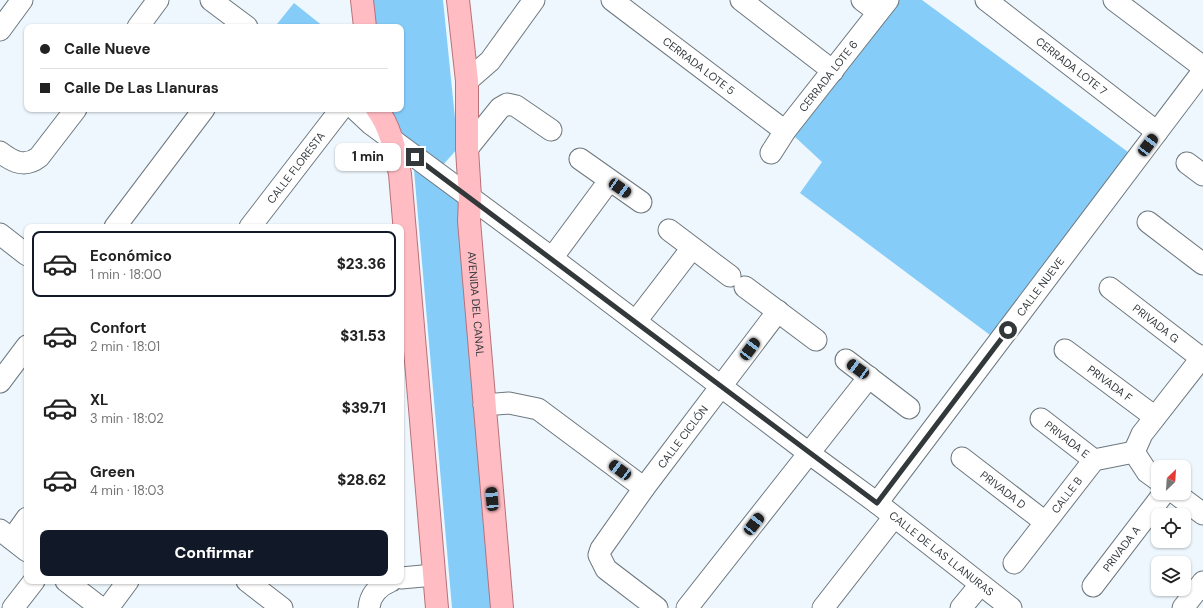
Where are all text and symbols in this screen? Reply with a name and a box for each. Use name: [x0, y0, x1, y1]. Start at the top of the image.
street label: CERRADA LOTE 5: [660, 34, 738, 98]
street label: CERRADA LOTE 7: [1033, 34, 1110, 98]
street label: CERRADA LOTE 6: [796, 37, 861, 115]
text: Calle Nueve: [64, 39, 151, 59]
text: Calle De Las Llanuras: [64, 78, 219, 98]
street label: CALLE FLORESTA: [264, 129, 328, 206]
car: [1136, 132, 1160, 158]
callout: 1 min: [335, 143, 401, 171]
text: 1 min: [352, 148, 384, 165]
route end: [406, 148, 424, 166]
car: [607, 176, 633, 200]
icon: car: [42, 246, 78, 282]
text: Económico: [90, 246, 172, 266]
street label: AVENIDA DEL CANAL: [465, 251, 488, 357]
text: $23.36: [337, 254, 386, 274]
street label: CALLE NUEVE: [1013, 254, 1067, 319]
text: 1 min · 18:00: [90, 266, 162, 283]
street label: PRIVADA G: [1130, 301, 1182, 346]
icon: car: [42, 318, 78, 354]
text: Confort: [90, 318, 147, 338]
route start: [999, 321, 1017, 339]
text: $31.53: [340, 326, 386, 346]
car: [738, 336, 762, 362]
text: 2 min · 18:01: [90, 338, 160, 355]
car: [845, 357, 871, 381]
street label: PRIVADA F: [1085, 362, 1135, 405]
icon: car: [42, 390, 78, 426]
text: XL: [90, 390, 108, 410]
text: $39.71: [342, 398, 386, 418]
street label: CALLE CICLÓN: [654, 403, 711, 471]
text: 3 min · 18:02: [90, 410, 164, 427]
street label: PRIVADA E: [1042, 418, 1092, 461]
car: [607, 458, 633, 482]
north arrow: [1151, 460, 1191, 500]
map controls: [1151, 460, 1191, 596]
icon: car: [42, 462, 78, 498]
text: Green: [90, 462, 135, 482]
street label: PRIVADA D: [978, 468, 1029, 512]
text: $28.62: [337, 470, 386, 490]
street label: CALLE B: [1048, 474, 1086, 516]
text: 4 min · 18:03: [90, 482, 164, 499]
car: [485, 487, 499, 511]
street label: CALLE DE LAS LLANURAS: [886, 508, 997, 599]
button: locate: [1151, 508, 1191, 548]
car: [742, 511, 766, 537]
street label: PRIVADA A: [1100, 523, 1143, 574]
button: Confirmar: [40, 530, 388, 576]
button: layers: [1151, 556, 1191, 596]

